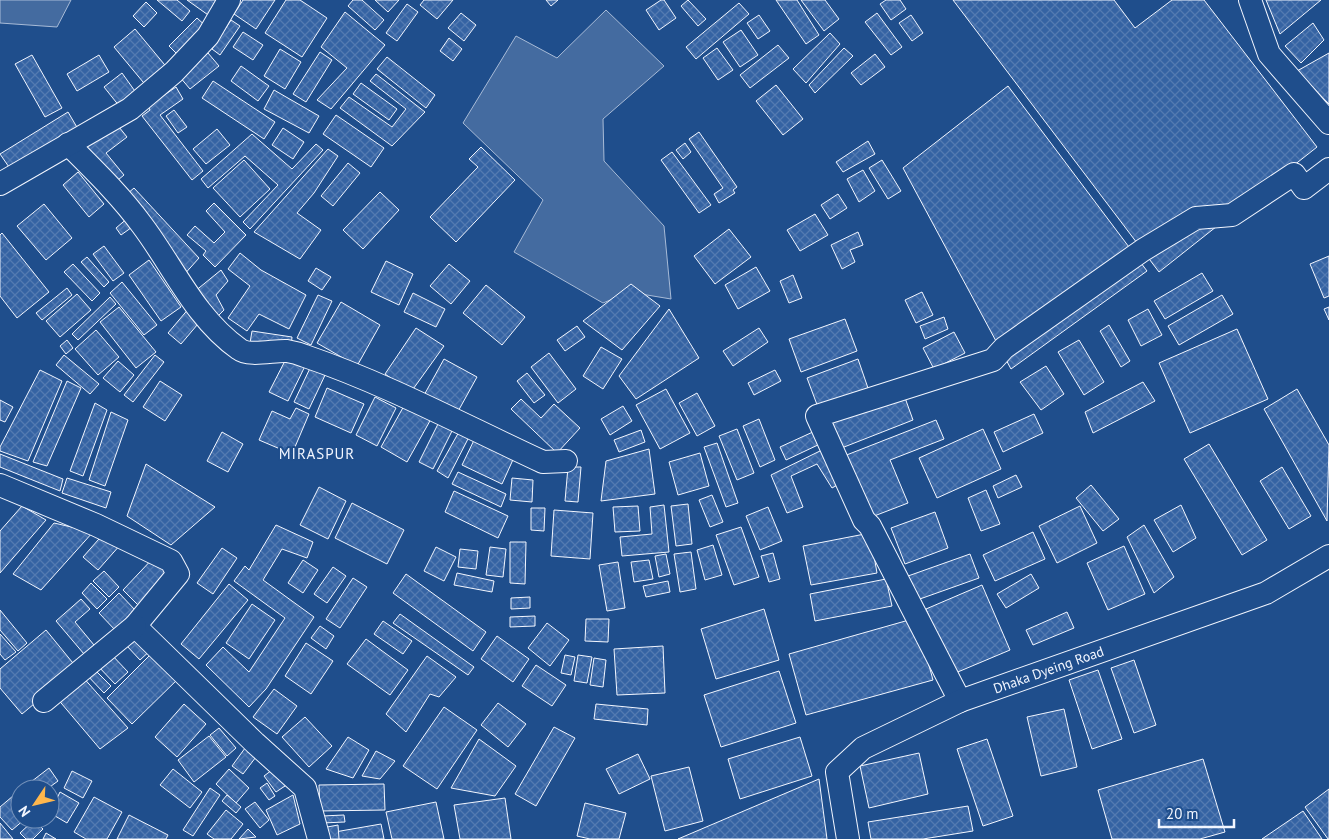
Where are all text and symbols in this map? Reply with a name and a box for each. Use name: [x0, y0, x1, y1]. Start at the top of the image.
district label: MIRASPUR: [279, 444, 355, 463]
street label: Dhaka Dyeing Road: [991, 642, 1106, 698]
north arrow: [10, 779, 60, 829]
scale bar: [1159, 796, 1234, 828]
text: N: [14, 803, 34, 820]
text: 20 m: [1166, 804, 1199, 823]

